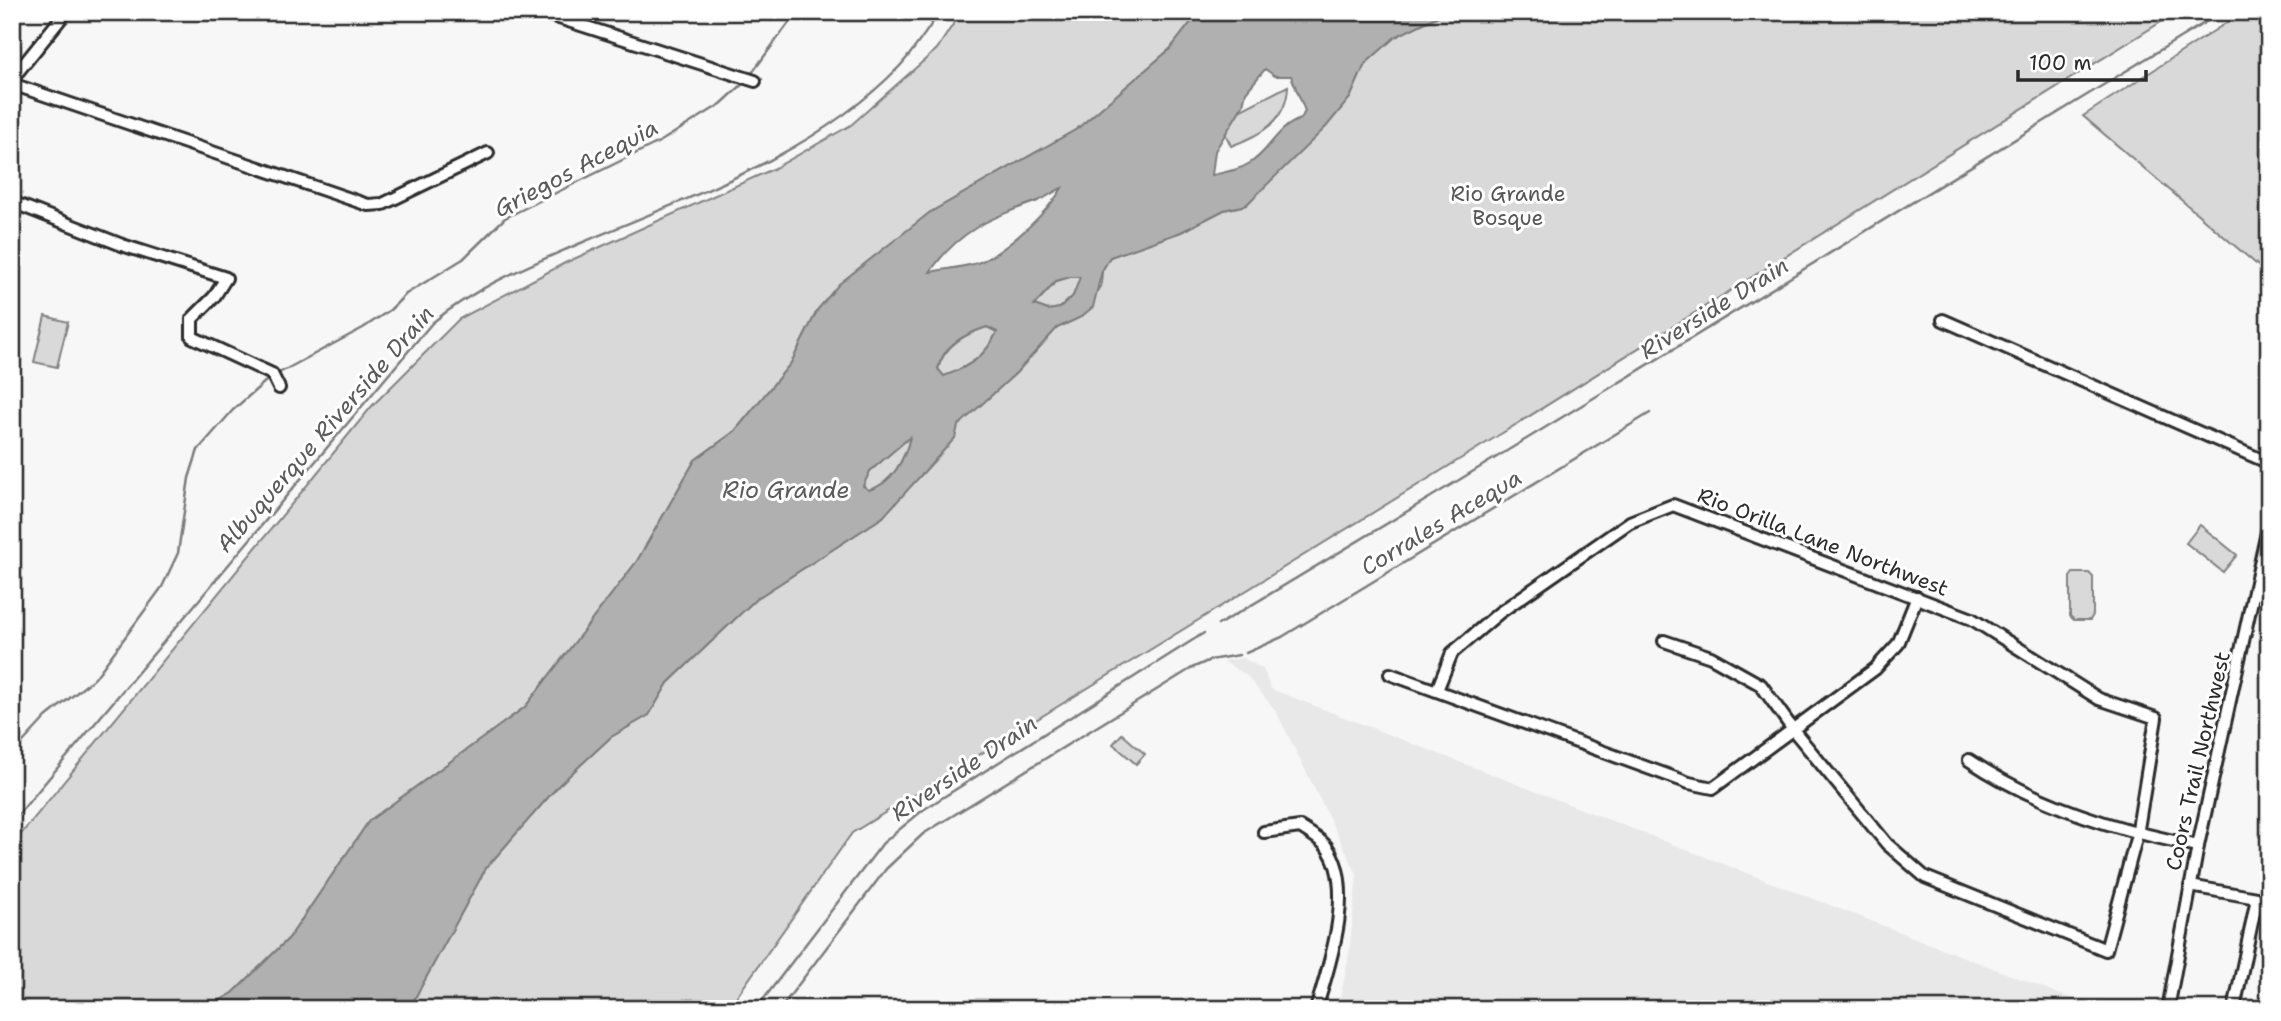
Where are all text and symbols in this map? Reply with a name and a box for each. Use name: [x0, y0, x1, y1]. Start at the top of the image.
scale bar: [2018, 38, 2146, 82]
text: 100 m: [2029, 49, 2092, 77]
water label: Griegos Acequia: [489, 112, 663, 224]
park label: Rio Grande Bosque: [1450, 180, 1566, 232]
water label: Riverside Drain: [1634, 250, 1794, 366]
water label: Albuquerque Riverside Drain: [210, 299, 440, 559]
water label: Corrales Acequa: [1355, 462, 1527, 582]
water label: Rio Grande: [723, 475, 849, 505]
street label: Rio Orilla Lane Northwest: [1694, 481, 1952, 603]
street label: Coors Trail Northwest: [2159, 649, 2237, 873]
water label: Riverside Drain: [885, 708, 1043, 828]

